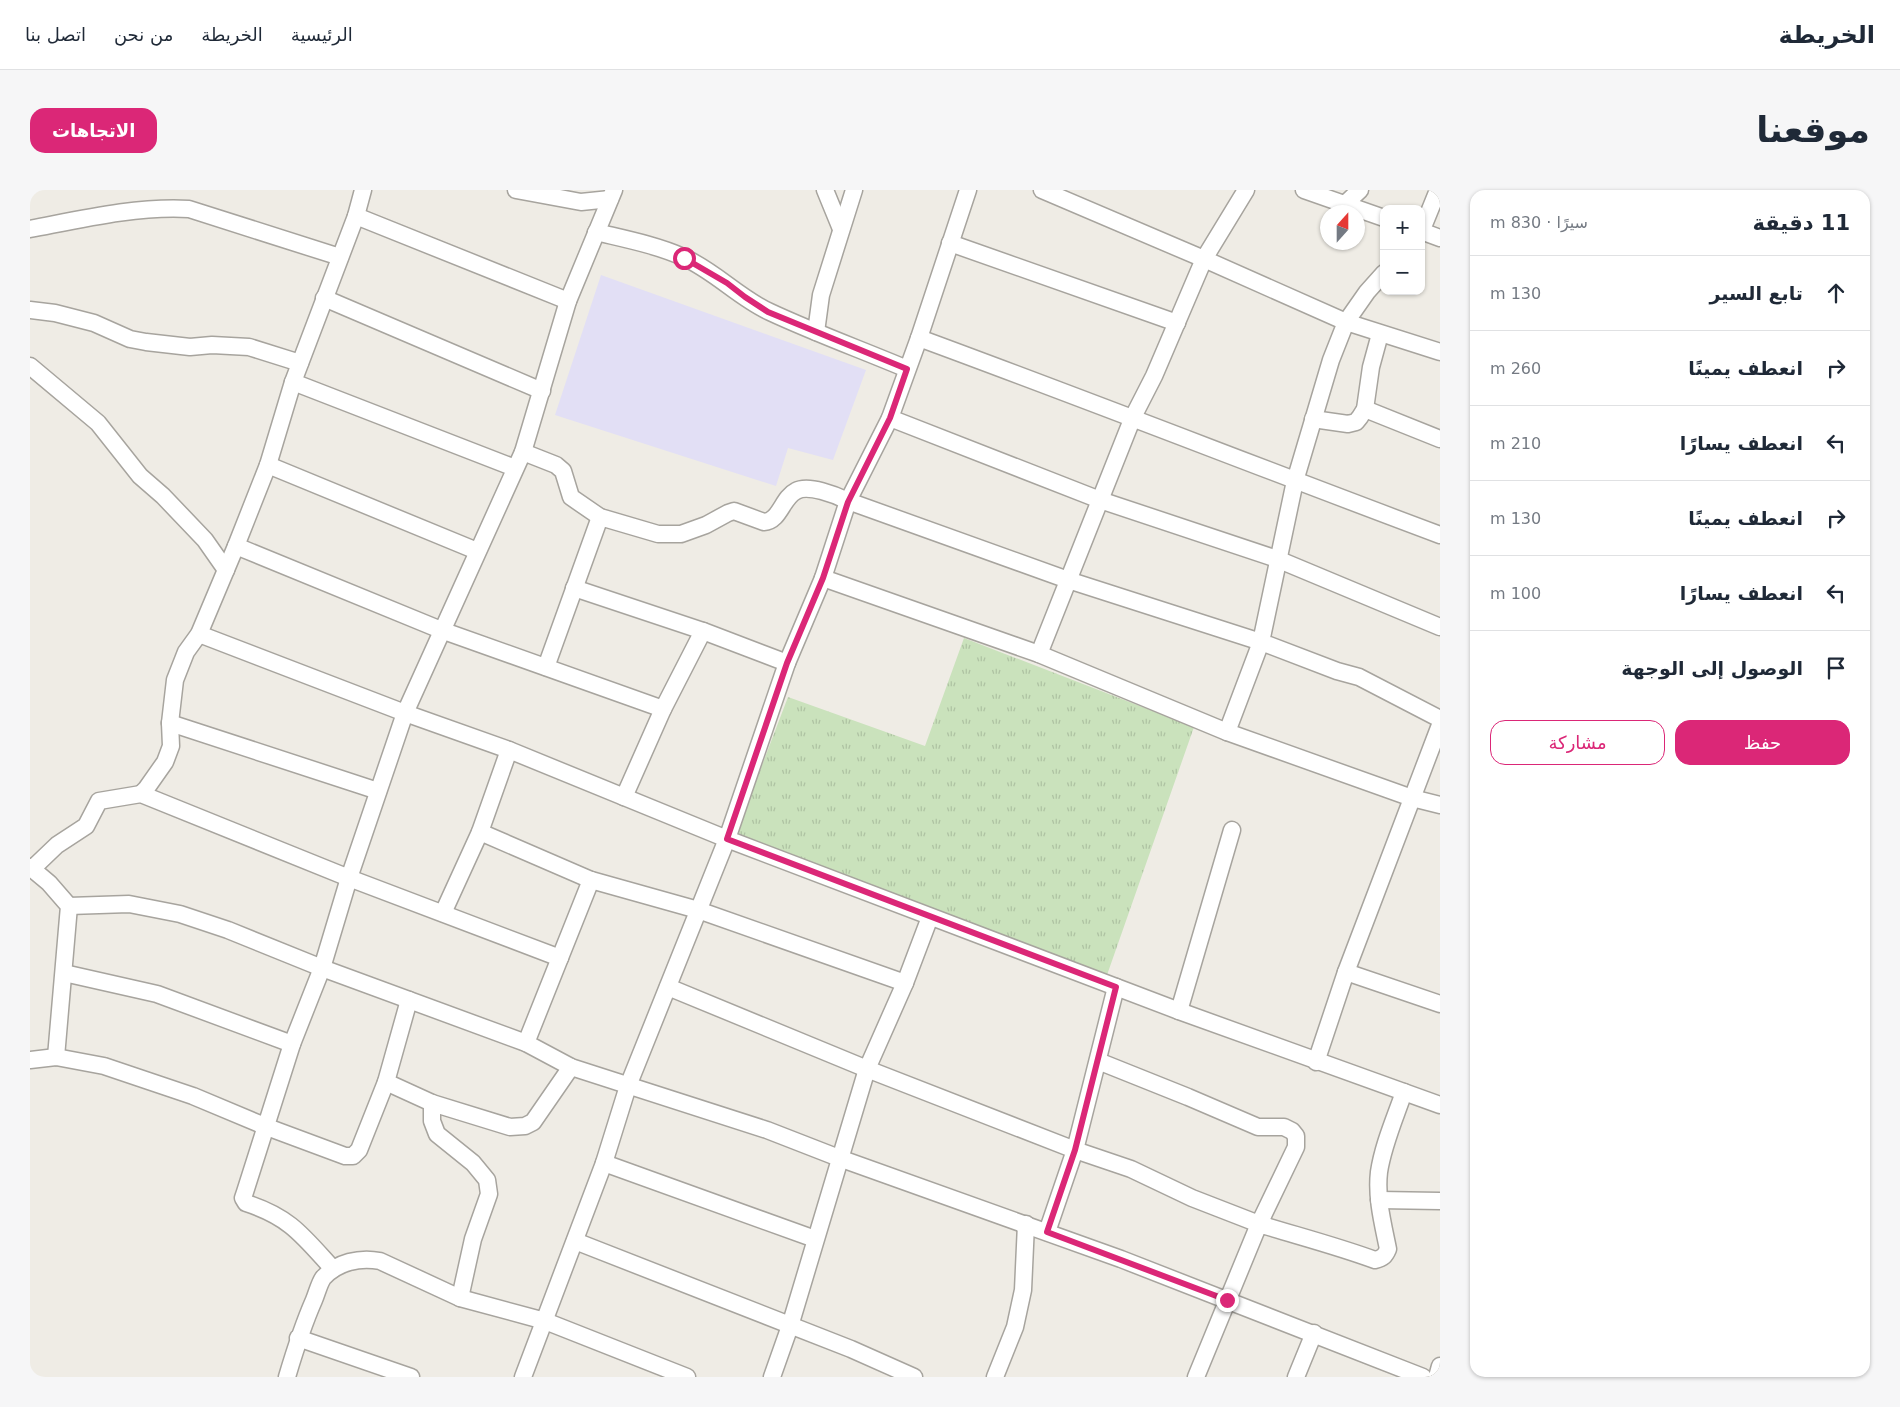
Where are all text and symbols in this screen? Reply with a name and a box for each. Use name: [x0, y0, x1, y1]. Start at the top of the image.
text: الخريطة: [1779, 21, 1875, 49]
text: اتصل بنا: [25, 24, 86, 45]
text: من نحن: [114, 24, 173, 45]
text: الخريطة: [201, 24, 263, 45]
text: الرئيسية: [291, 24, 353, 45]
button: الاتجاهات: [30, 108, 157, 153]
text: موقعنا: [1756, 110, 1870, 150]
north arrow: [1320, 205, 1365, 250]
map controls: [1380, 205, 1425, 295]
button: +: [1380, 205, 1425, 250]
text: 11 دقيقة: [1753, 211, 1850, 235]
text: سيرًا · 830 m: [1490, 213, 1588, 232]
route start: [673, 247, 696, 270]
button: −: [1380, 250, 1425, 295]
icon: ahead: [1822, 279, 1850, 307]
text: تابع السير: [1709, 282, 1803, 304]
text: 130 m: [1490, 284, 1541, 303]
icon: right: [1822, 354, 1850, 382]
text: انعطف يمينًا: [1688, 357, 1803, 379]
text: 260 m: [1490, 359, 1541, 378]
icon: left: [1822, 429, 1850, 457]
text: انعطف يسارًا: [1680, 432, 1803, 454]
text: 210 m: [1490, 434, 1541, 453]
icon: right: [1822, 504, 1850, 532]
text: انعطف يمينًا: [1688, 507, 1803, 529]
text: 130 m: [1490, 509, 1541, 528]
icon: left: [1822, 579, 1850, 607]
text: انعطف يسارًا: [1680, 582, 1803, 604]
text: 100 m: [1490, 584, 1541, 603]
icon: arrive: [1822, 654, 1850, 682]
text: الوصول إلى الوجهة: [1621, 657, 1803, 679]
button: مشاركة: [1490, 720, 1665, 765]
button: حفظ: [1675, 720, 1850, 765]
route end: [1216, 1289, 1239, 1312]

